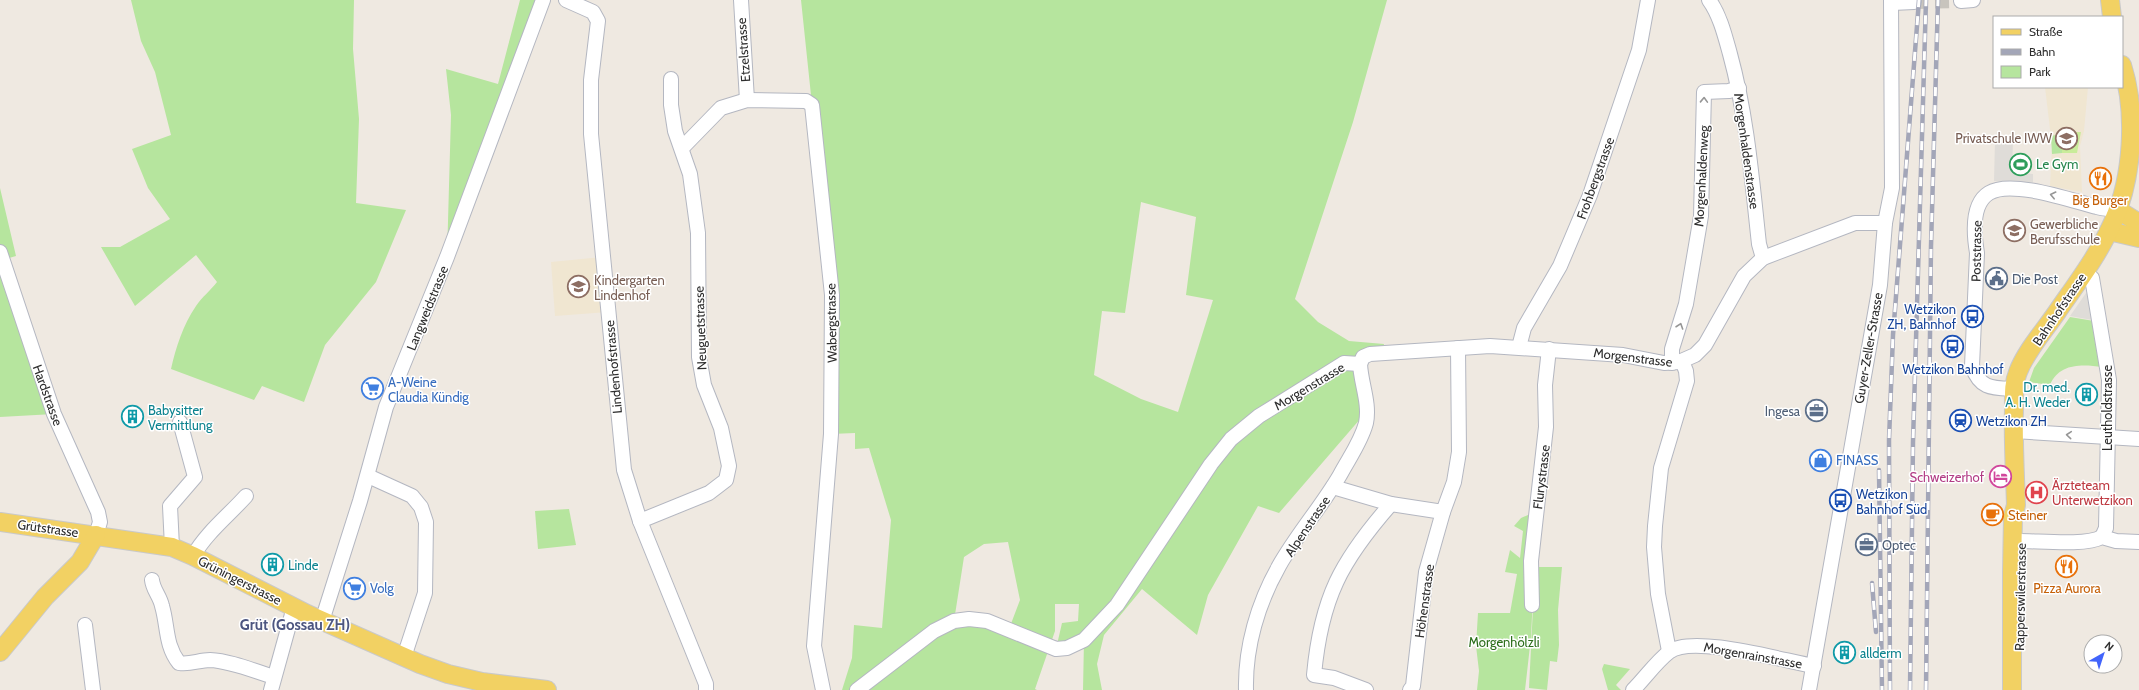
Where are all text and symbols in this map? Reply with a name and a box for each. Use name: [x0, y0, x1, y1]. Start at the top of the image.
legend: [1993, 16, 2123, 88]
street label: Etzelstrasse: [733, 17, 753, 83]
text: Straße: [2029, 24, 2062, 39]
text: Bahn: [2029, 44, 2055, 59]
text: Park: [2029, 64, 2051, 79]
street label: Morgenhaldenstrasse: [1731, 92, 1763, 210]
one-way arrow: [1700, 97, 1708, 103]
street label: Morgenhaldenweg: [1690, 124, 1712, 227]
school or university icon: Privatschule IWW: [2054, 125, 2080, 151]
place label: Privatschule IWW: [1955, 130, 2053, 146]
street label: Frohbergstrasse: [1573, 134, 1617, 221]
sports icon: Le Gym: [2007, 151, 2033, 177]
place label: Le Gym: [2036, 156, 2078, 172]
restaurant icon: Big Burger: [2087, 165, 2113, 191]
one-way arrow: [2050, 191, 2056, 199]
place label: Big Burger: [2072, 192, 2129, 208]
place label: Gewerbliche Berufsschule: [2030, 216, 2100, 247]
school or university icon: Gewerbliche Berufsschule: [2002, 218, 2028, 244]
street label: Poststrasse: [1967, 220, 1985, 282]
street label: Langweidstrasse: [403, 263, 451, 353]
public building icon: Die Post: [1983, 266, 2009, 292]
street label: Bahnhofstrasse: [2029, 269, 2089, 348]
place label: Die Post: [2012, 271, 2058, 287]
place label: Kindergarten Lindenhof: [594, 272, 665, 303]
school or university icon: Kindergarten Lindenhof: [566, 274, 592, 300]
street label: Wabergstrasse: [822, 283, 840, 363]
street label: Neuguetstrasse: [691, 285, 709, 370]
street label: Guyer-Zeller-Strasse: [1850, 291, 1886, 405]
place label: Wetzikon ZH, Bahnhof: [1887, 301, 1957, 332]
bus stop icon: Wetzikon ZH, Bahnhof: [1959, 303, 1985, 329]
street label: Lindenhofstrasse: [601, 319, 625, 414]
one-way arrow: [1676, 323, 1684, 330]
bus stop icon: Wetzikon Bahnhof: [1940, 334, 1966, 360]
street label: Morgenstrasse: [1593, 344, 1674, 370]
street label: Morgenstrasse: [1271, 359, 1347, 413]
place label: Wetzikon Bahnhof: [1902, 361, 2004, 377]
street label: Hardstrasse: [30, 362, 67, 428]
street label: Leutholdstrasse: [2099, 365, 2115, 451]
place label: A-Weine Claudia Kündig: [388, 374, 469, 405]
supermarket icon: A-Weine Claudia Kündig: [359, 376, 385, 402]
place label: Dr. med. A. H. Weder: [2005, 379, 2071, 410]
building icon: Dr. med. A. H. Weder: [2073, 381, 2099, 407]
office icon: Ingesa: [1803, 398, 1829, 424]
place label: Babysitter Vermittlung: [148, 402, 213, 433]
place label: Ingesa: [1765, 403, 1801, 419]
building icon: Babysitter Vermittlung: [119, 404, 145, 430]
station icon: Wetzikon ZH: [1947, 408, 1973, 434]
place label: Wetzikon ZH: [1976, 413, 2047, 429]
one-way arrow: [2066, 431, 2072, 440]
street label: Flurystrasse: [1529, 444, 1553, 510]
shop icon: FINASS: [1808, 447, 1834, 473]
place label: FINASS: [1836, 452, 1879, 468]
hotel icon: Schweizerhof: [1987, 464, 2013, 490]
place label: Schweizerhof: [1910, 469, 1985, 485]
place label: Ärzteteam Unterwetzikon: [2052, 477, 2133, 508]
hospital icon: Ärzteteam Unterwetzikon: [2024, 479, 2050, 505]
place label: Wetzikon Bahnhof Süd: [1856, 486, 1927, 517]
bus stop icon: Wetzikon Bahnhof Süd: [1828, 488, 1854, 514]
street label: Alpenstrasse: [1281, 492, 1333, 559]
cafe icon: Steiner: [1980, 502, 2006, 528]
place label: Steiner: [2008, 507, 2048, 523]
street label: Grütstrasse: [16, 516, 80, 540]
office icon: Optec: [1853, 532, 1879, 558]
place label: Optec: [1882, 537, 1916, 553]
street label: Rapperswilerstrasse: [2011, 543, 2029, 651]
street label: Grüningerstrasse: [196, 552, 285, 608]
building icon: Linde: [260, 552, 286, 578]
restaurant icon: Pizza Aurora: [2054, 553, 2080, 579]
place label: Linde: [288, 557, 319, 573]
street label: Höhenstrasse: [1411, 563, 1437, 639]
supermarket icon: Volg: [342, 575, 368, 601]
place label: Volg: [370, 580, 394, 596]
place label: Pizza Aurora: [2033, 580, 2102, 596]
district label: Grüt (Gossau ZH): [240, 616, 350, 634]
park label: Morgenhölzli: [1468, 634, 1540, 650]
north arrow: [2083, 634, 2123, 674]
street label: Morgenrainstrasse: [1703, 638, 1804, 672]
text: N: [2102, 638, 2117, 654]
building icon: allderm: [1831, 640, 1857, 666]
place label: allderm: [1860, 645, 1902, 661]

